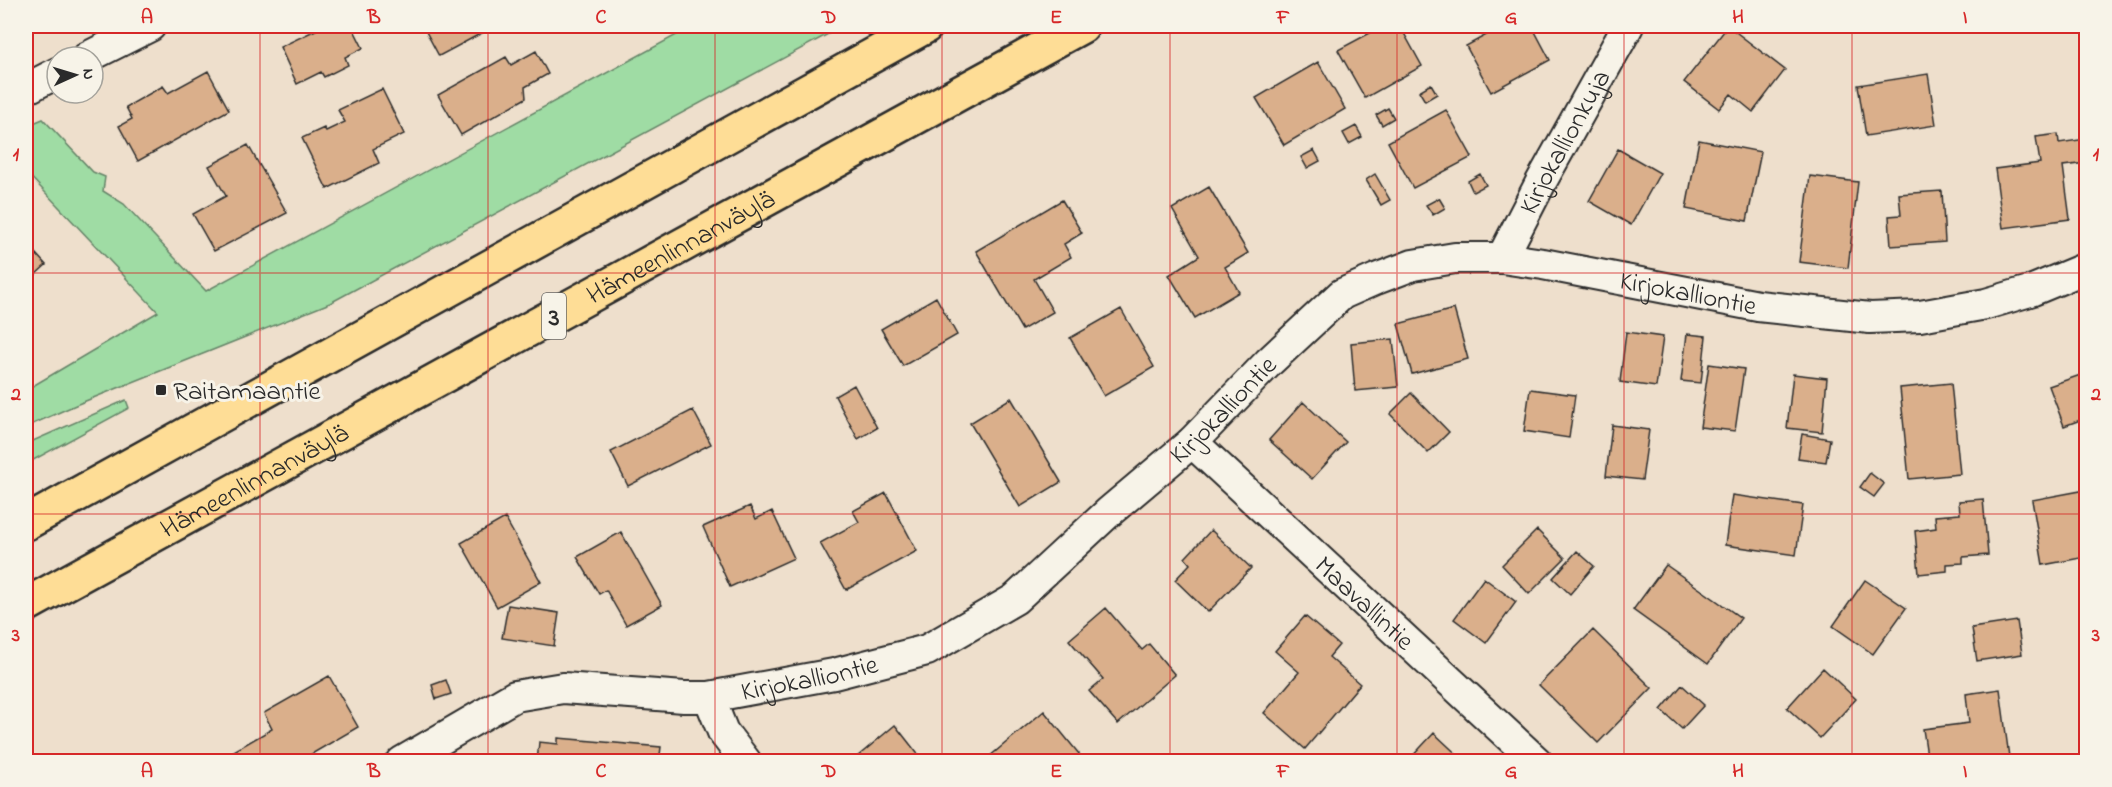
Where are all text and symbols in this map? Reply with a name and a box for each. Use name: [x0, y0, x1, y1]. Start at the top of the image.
text: A: [141, 4, 153, 33]
text: B: [366, 4, 381, 33]
text: C: [596, 4, 607, 33]
text: D: [821, 4, 836, 33]
text: E: [1050, 4, 1062, 33]
text: F: [1276, 4, 1290, 33]
text: G: [1505, 4, 1518, 33]
text: H: [1732, 4, 1744, 33]
text: I: [1963, 4, 1968, 33]
north arrow: [45, 45, 105, 105]
street label: Kirjokallionkuja: [1511, 63, 1622, 222]
text: N: [76, 68, 100, 81]
text: 1: [13, 141, 20, 170]
text: 1: [2093, 141, 2100, 170]
street label: Hämeenlinnanväylä: [580, 181, 783, 316]
street label: Kirjokalliontie: [1616, 262, 1761, 327]
road number: 3: [542, 293, 566, 339]
street label: Kirjokalliontie: [1162, 347, 1288, 475]
place label: Raitamaantie: [173, 373, 321, 412]
text: 2: [10, 381, 21, 410]
text: 2: [2090, 381, 2101, 410]
marker: Raitamaantie: [154, 383, 168, 397]
street label: Hämeenlinnanväylä: [154, 415, 357, 550]
street label: Maavallintie: [1305, 548, 1423, 661]
text: 3: [11, 622, 20, 651]
text: 3: [2091, 622, 2100, 651]
street label: Kirjokalliontie: [738, 646, 883, 713]
text: A: [141, 758, 153, 787]
text: B: [366, 758, 381, 787]
text: C: [596, 758, 607, 787]
text: D: [821, 758, 836, 787]
text: E: [1050, 758, 1062, 787]
text: F: [1276, 758, 1290, 787]
text: G: [1505, 758, 1518, 787]
text: H: [1732, 758, 1744, 787]
text: I: [1963, 758, 1968, 787]

